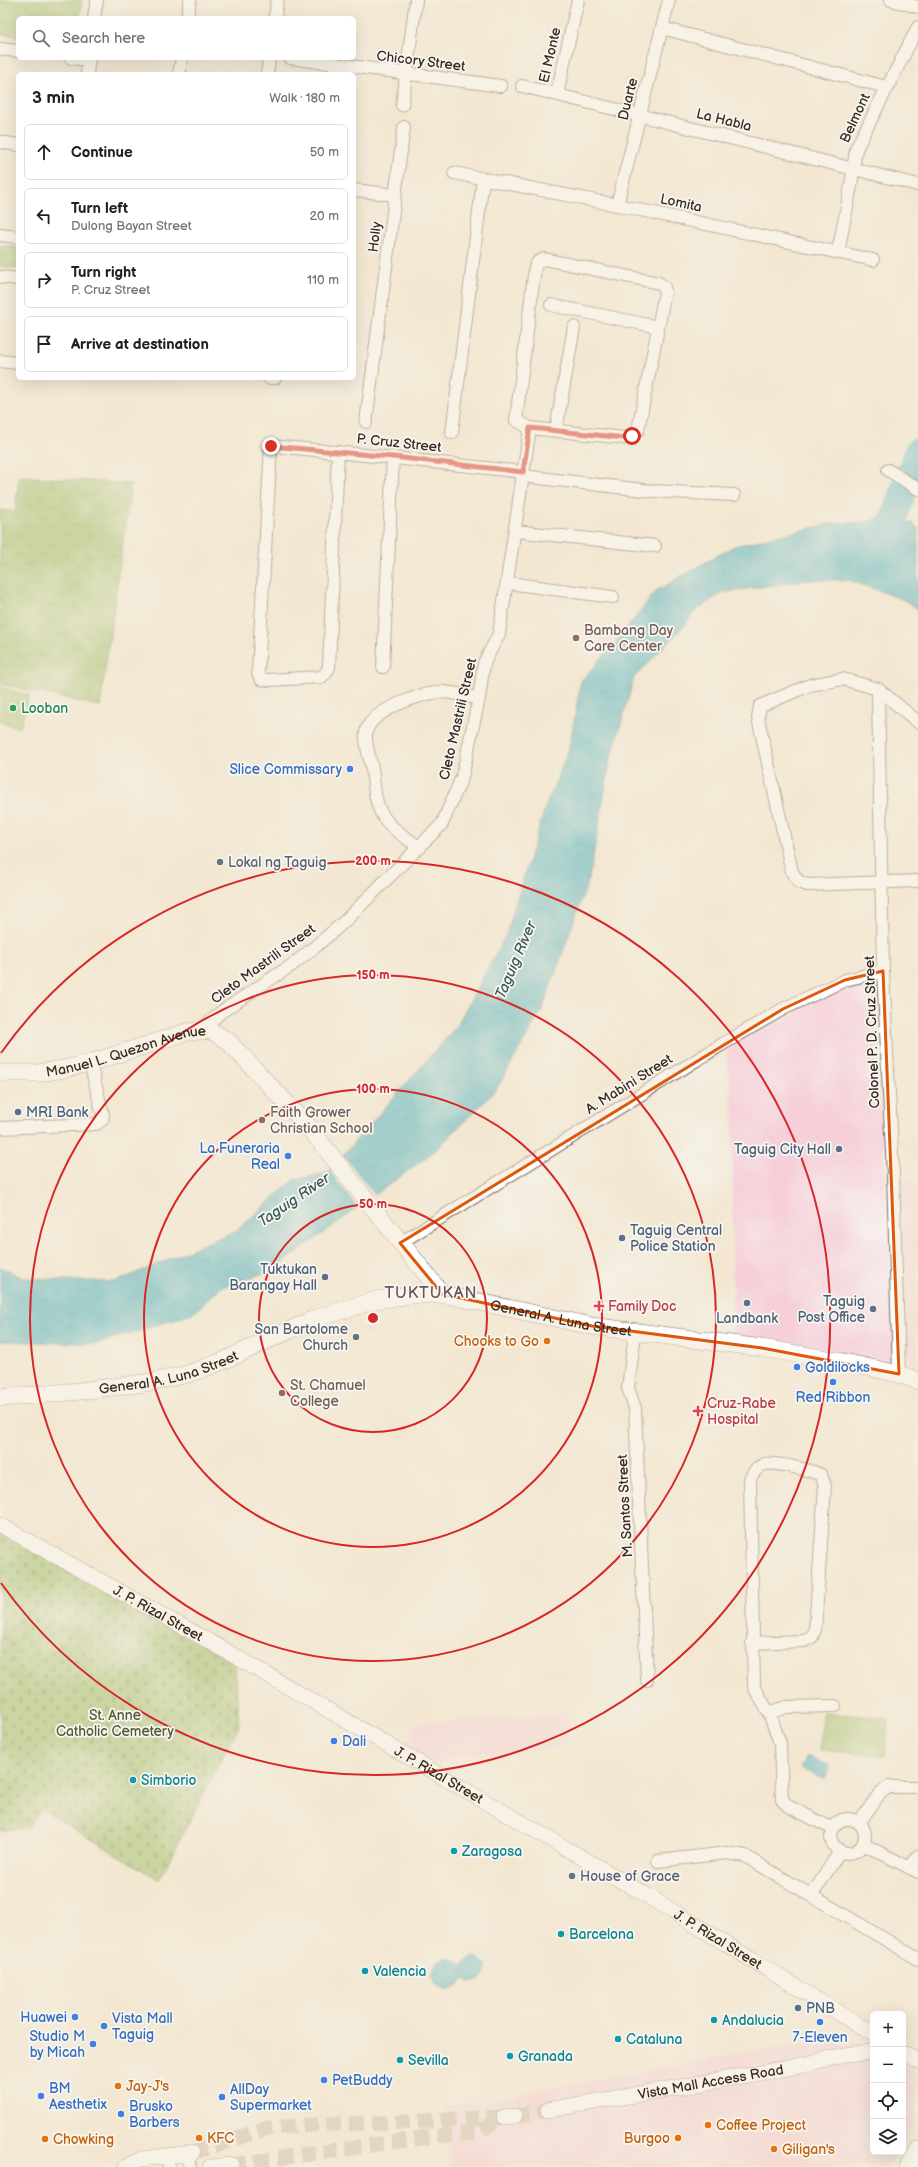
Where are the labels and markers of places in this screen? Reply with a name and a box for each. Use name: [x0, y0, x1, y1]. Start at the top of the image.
place label: Bambang Day Care Center: [584, 622, 674, 655]
marker: Bambang Day Care Center: [571, 633, 581, 643]
place label: Looban: [21, 700, 68, 717]
marker: Looban: [8, 703, 18, 713]
place label: Slice Commissary: [229, 761, 343, 778]
marker: Slice Commissary: [345, 764, 355, 774]
place label: Lokal ng Taguig: [228, 854, 326, 871]
marker: Lokal ng Taguig: [215, 857, 225, 867]
place label: MRI Bank: [26, 1104, 89, 1121]
place label: Faith Grower Christian School: [270, 1104, 373, 1137]
marker: MRI Bank: [13, 1107, 23, 1117]
marker: Faith Grower Christian School: [257, 1115, 267, 1125]
place label: La Funeraria Real: [200, 1140, 280, 1173]
place label: Taguig City Hall: [734, 1141, 831, 1158]
marker: Taguig City Hall: [834, 1144, 844, 1154]
marker: La Funeraria Real: [283, 1151, 293, 1161]
place label: Taguig Central Police Station: [630, 1222, 722, 1255]
marker: Taguig Central Police Station: [617, 1233, 627, 1243]
place label: Tuktukan Barangay Hall: [229, 1261, 317, 1294]
marker: Tuktukan Barangay Hall: [320, 1272, 330, 1282]
place label: Taguig Post Office: [797, 1293, 865, 1326]
place label: Family Doc: [608, 1298, 676, 1315]
marker: Landbank: [742, 1298, 752, 1308]
marker: Family Doc: [593, 1300, 605, 1312]
marker: Taguig Post Office: [868, 1304, 878, 1314]
place label: Landbank: [716, 1310, 778, 1327]
centre of rings: [366, 1311, 380, 1325]
place label: San Bartolome Church: [255, 1321, 348, 1354]
marker: San Bartolome Church: [351, 1332, 361, 1342]
place label: Chooks to Go: [454, 1333, 539, 1350]
marker: Chooks to Go: [542, 1336, 552, 1346]
place label: Goldilocks: [805, 1359, 870, 1376]
marker: Goldilocks: [792, 1362, 802, 1372]
place label: St. Chamuel College: [290, 1377, 366, 1410]
marker: Red Ribbon: [828, 1377, 838, 1387]
marker: St. Chamuel College: [277, 1388, 287, 1398]
place label: Red Ribbon: [796, 1389, 871, 1406]
place label: Cruz-Rabe Hospital: [707, 1395, 776, 1428]
marker: Cruz-Rabe Hospital: [692, 1405, 704, 1417]
place label: Dali: [342, 1733, 366, 1750]
marker: Dali: [329, 1736, 339, 1746]
place label: Simborio: [141, 1772, 197, 1789]
marker: Simborio: [128, 1775, 138, 1785]
place label: Zaragosa: [461, 1843, 522, 1860]
marker: Zaragosa: [449, 1846, 459, 1856]
place label: House of Grace: [580, 1868, 680, 1885]
marker: House of Grace: [567, 1871, 577, 1881]
place label: Barcelona: [569, 1926, 634, 1943]
marker: Barcelona: [556, 1929, 566, 1939]
place label: Valencia: [373, 1963, 426, 1980]
marker: Valencia: [360, 1966, 370, 1976]
place label: PNB: [806, 2000, 835, 2017]
marker: PNB: [793, 2003, 803, 2013]
place label: Huawei: [20, 2009, 67, 2026]
place label: Vista Mall Taguig: [112, 2010, 173, 2043]
marker: Huawei: [70, 2012, 80, 2022]
place label: Andalucia: [722, 2012, 784, 2029]
marker: Andalucia: [709, 2015, 719, 2025]
marker: 7-Eleven: [815, 2017, 825, 2027]
marker: Vista Mall Taguig: [99, 2021, 109, 2031]
place label: Studio M by Micah: [29, 2028, 85, 2061]
place label: 7-Eleven: [792, 2029, 848, 2046]
place label: Cataluna: [626, 2031, 682, 2048]
marker: Cataluna: [613, 2034, 623, 2044]
marker: Studio M by Micah: [88, 2039, 98, 2049]
place label: Granada: [518, 2048, 573, 2065]
marker: Granada: [505, 2051, 515, 2061]
place label: Sevilla: [408, 2052, 449, 2069]
marker: Sevilla: [395, 2055, 405, 2065]
place label: PetBuddy: [332, 2072, 393, 2089]
marker: PetBuddy: [319, 2075, 329, 2085]
place label: Jay-J's: [126, 2078, 169, 2095]
place label: BM Aesthetix: [49, 2080, 107, 2113]
marker: Jay-J's: [113, 2081, 123, 2091]
place label: AllDay Supermarket: [230, 2081, 312, 2114]
marker: BM Aesthetix: [36, 2091, 46, 2101]
marker: AllDay Supermarket: [217, 2092, 227, 2102]
place label: Brusko Barbers: [129, 2098, 180, 2131]
marker: Brusko Barbers: [116, 2109, 126, 2119]
place label: Coffee Project: [716, 2117, 807, 2134]
marker: Coffee Project: [703, 2120, 713, 2130]
place label: KFC: [207, 2130, 234, 2147]
place label: Burgoo: [624, 2130, 670, 2147]
place label: Chowking: [53, 2131, 114, 2148]
marker: KFC: [194, 2133, 204, 2143]
marker: Burgoo: [673, 2133, 683, 2143]
marker: Chowking: [40, 2134, 50, 2144]
place label: Giligan's: [782, 2141, 835, 2158]
marker: Giligan's: [769, 2144, 779, 2154]

